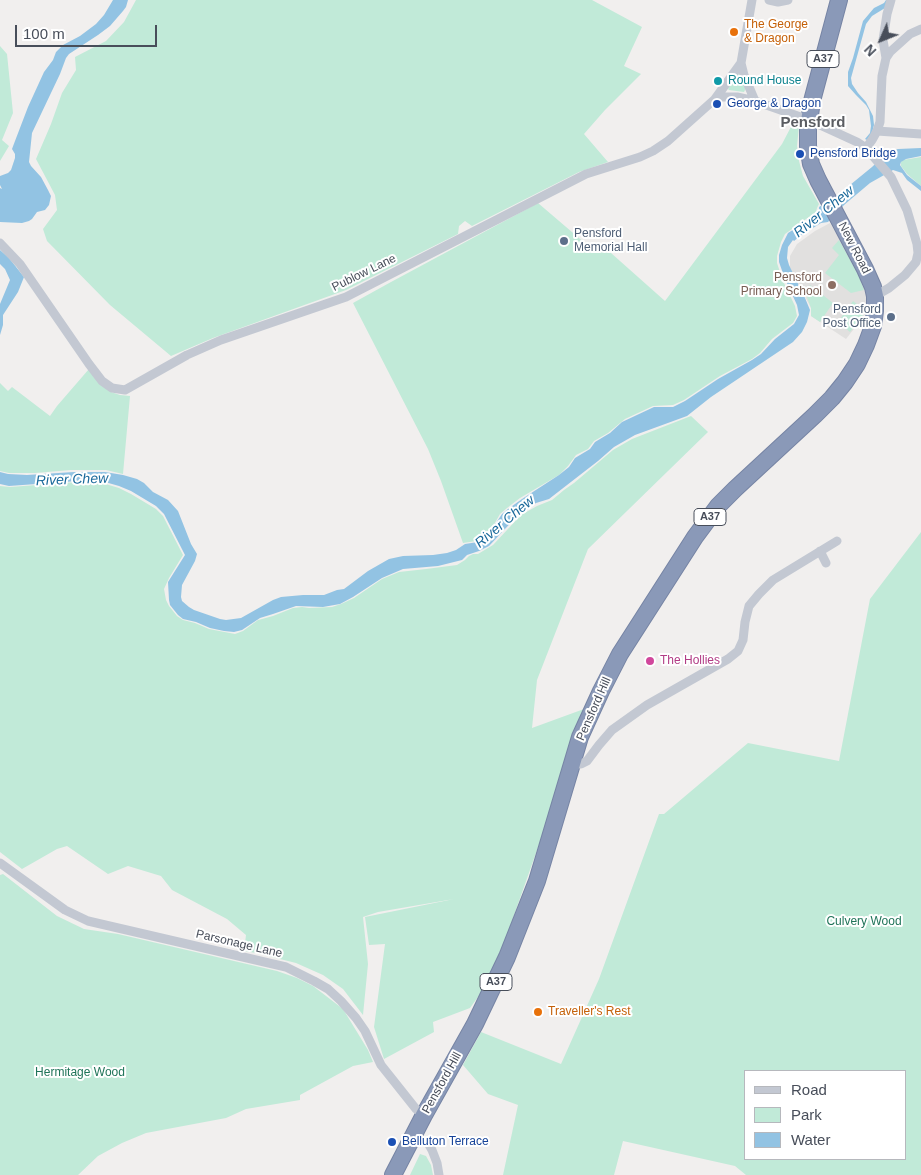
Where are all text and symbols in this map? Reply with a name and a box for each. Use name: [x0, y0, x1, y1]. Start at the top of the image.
scale bar: [18, 15, 160, 47]
north arrow: [856, 15, 906, 65]
place label: The George & Dragon: [744, 18, 808, 46]
text: 100 m: [23, 25, 65, 42]
marker: The George & Dragon: [728, 26, 740, 38]
text: N: [861, 41, 879, 60]
road number: A37: [807, 51, 839, 68]
place label: Round House: [728, 74, 801, 88]
marker: Round House: [712, 75, 724, 87]
place label: George & Dragon: [727, 97, 821, 111]
marker: George & Dragon: [711, 98, 723, 110]
district label: Pensford: [780, 114, 846, 132]
place label: Pensford Bridge: [810, 147, 896, 161]
marker: Pensford Bridge: [794, 148, 806, 160]
water label: River Chew: [791, 183, 857, 241]
street label: New Road: [835, 220, 873, 276]
place label: Pensford Memorial Hall: [574, 227, 647, 255]
marker: Pensford Memorial Hall: [558, 235, 570, 247]
street label: Publow Lane: [330, 251, 398, 295]
place label: Pensford Primary School: [741, 271, 822, 299]
marker: Pensford Primary School: [826, 279, 838, 291]
place label: Pensford Post Office: [823, 303, 881, 331]
marker: Pensford Post Office: [885, 311, 897, 323]
water label: River Chew: [36, 470, 108, 490]
water label: River Chew: [472, 492, 538, 552]
road number: A37: [694, 508, 726, 526]
place label: The Hollies: [660, 654, 720, 668]
marker: The Hollies: [644, 655, 656, 667]
street label: Pensford Hill: [574, 675, 614, 743]
park label: Culvery Wood: [826, 915, 902, 929]
street label: Parsonage Lane: [194, 927, 284, 961]
road number: A37: [480, 974, 512, 990]
place label: Traveller's Rest: [548, 1005, 631, 1019]
marker: Traveller's Rest: [532, 1006, 544, 1018]
street label: Pensford Hill: [419, 1050, 465, 1116]
park label: Hermitage Wood: [35, 1066, 125, 1080]
legend: [744, 1070, 906, 1160]
text: Road: [791, 1081, 827, 1098]
text: Park: [791, 1106, 822, 1123]
text: Water: [791, 1131, 830, 1148]
place label: Belluton Terrace: [402, 1135, 489, 1149]
marker: Belluton Terrace: [386, 1136, 398, 1148]

